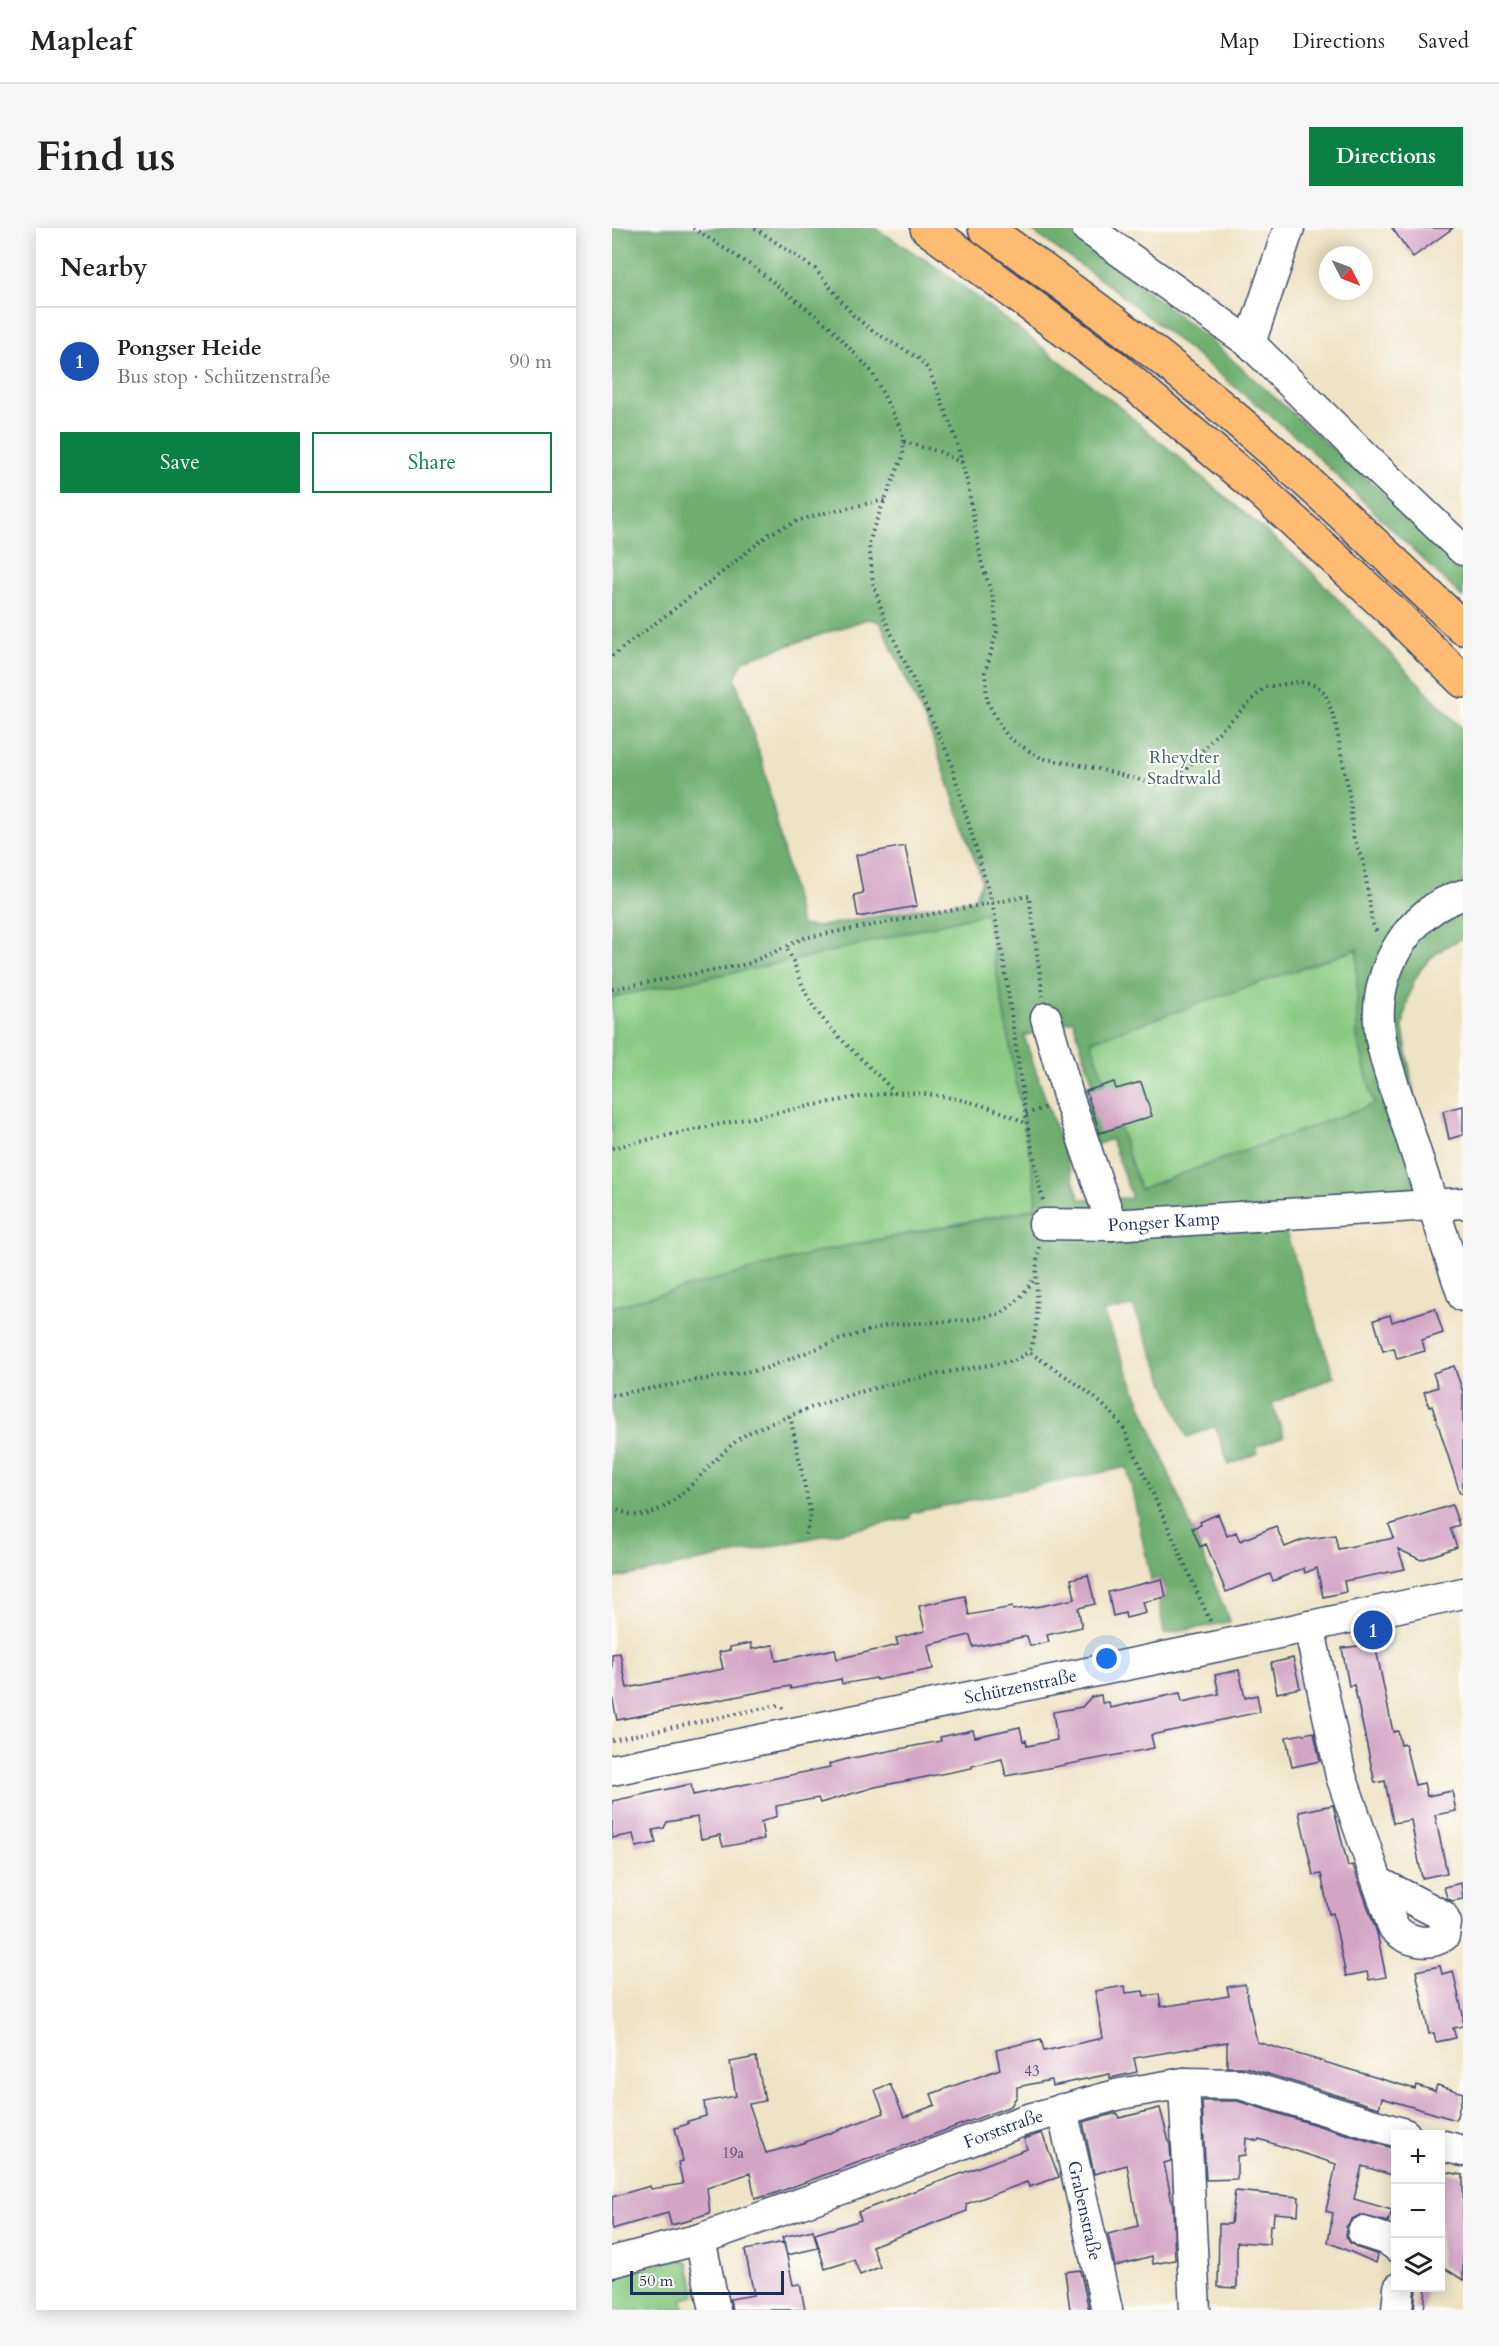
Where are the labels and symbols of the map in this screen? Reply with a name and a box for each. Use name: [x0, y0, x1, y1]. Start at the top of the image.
north arrow: [1319, 246, 1373, 300]
park label: Rheydter Stadtwald: [1147, 745, 1221, 791]
street label: Pongser Kamp: [1107, 1206, 1221, 1238]
pin: 1: [1354, 1608, 1392, 1652]
your location: [1092, 1644, 1121, 1673]
street label: Schützenstraße: [962, 1663, 1079, 1711]
house number: 43: [1024, 2061, 1040, 2081]
street label: Forststraße: [960, 2104, 1046, 2155]
house number: 19a: [722, 2143, 744, 2163]
street label: Grabenstraße: [1061, 2158, 1108, 2263]
scale bar: [630, 2268, 784, 2296]

